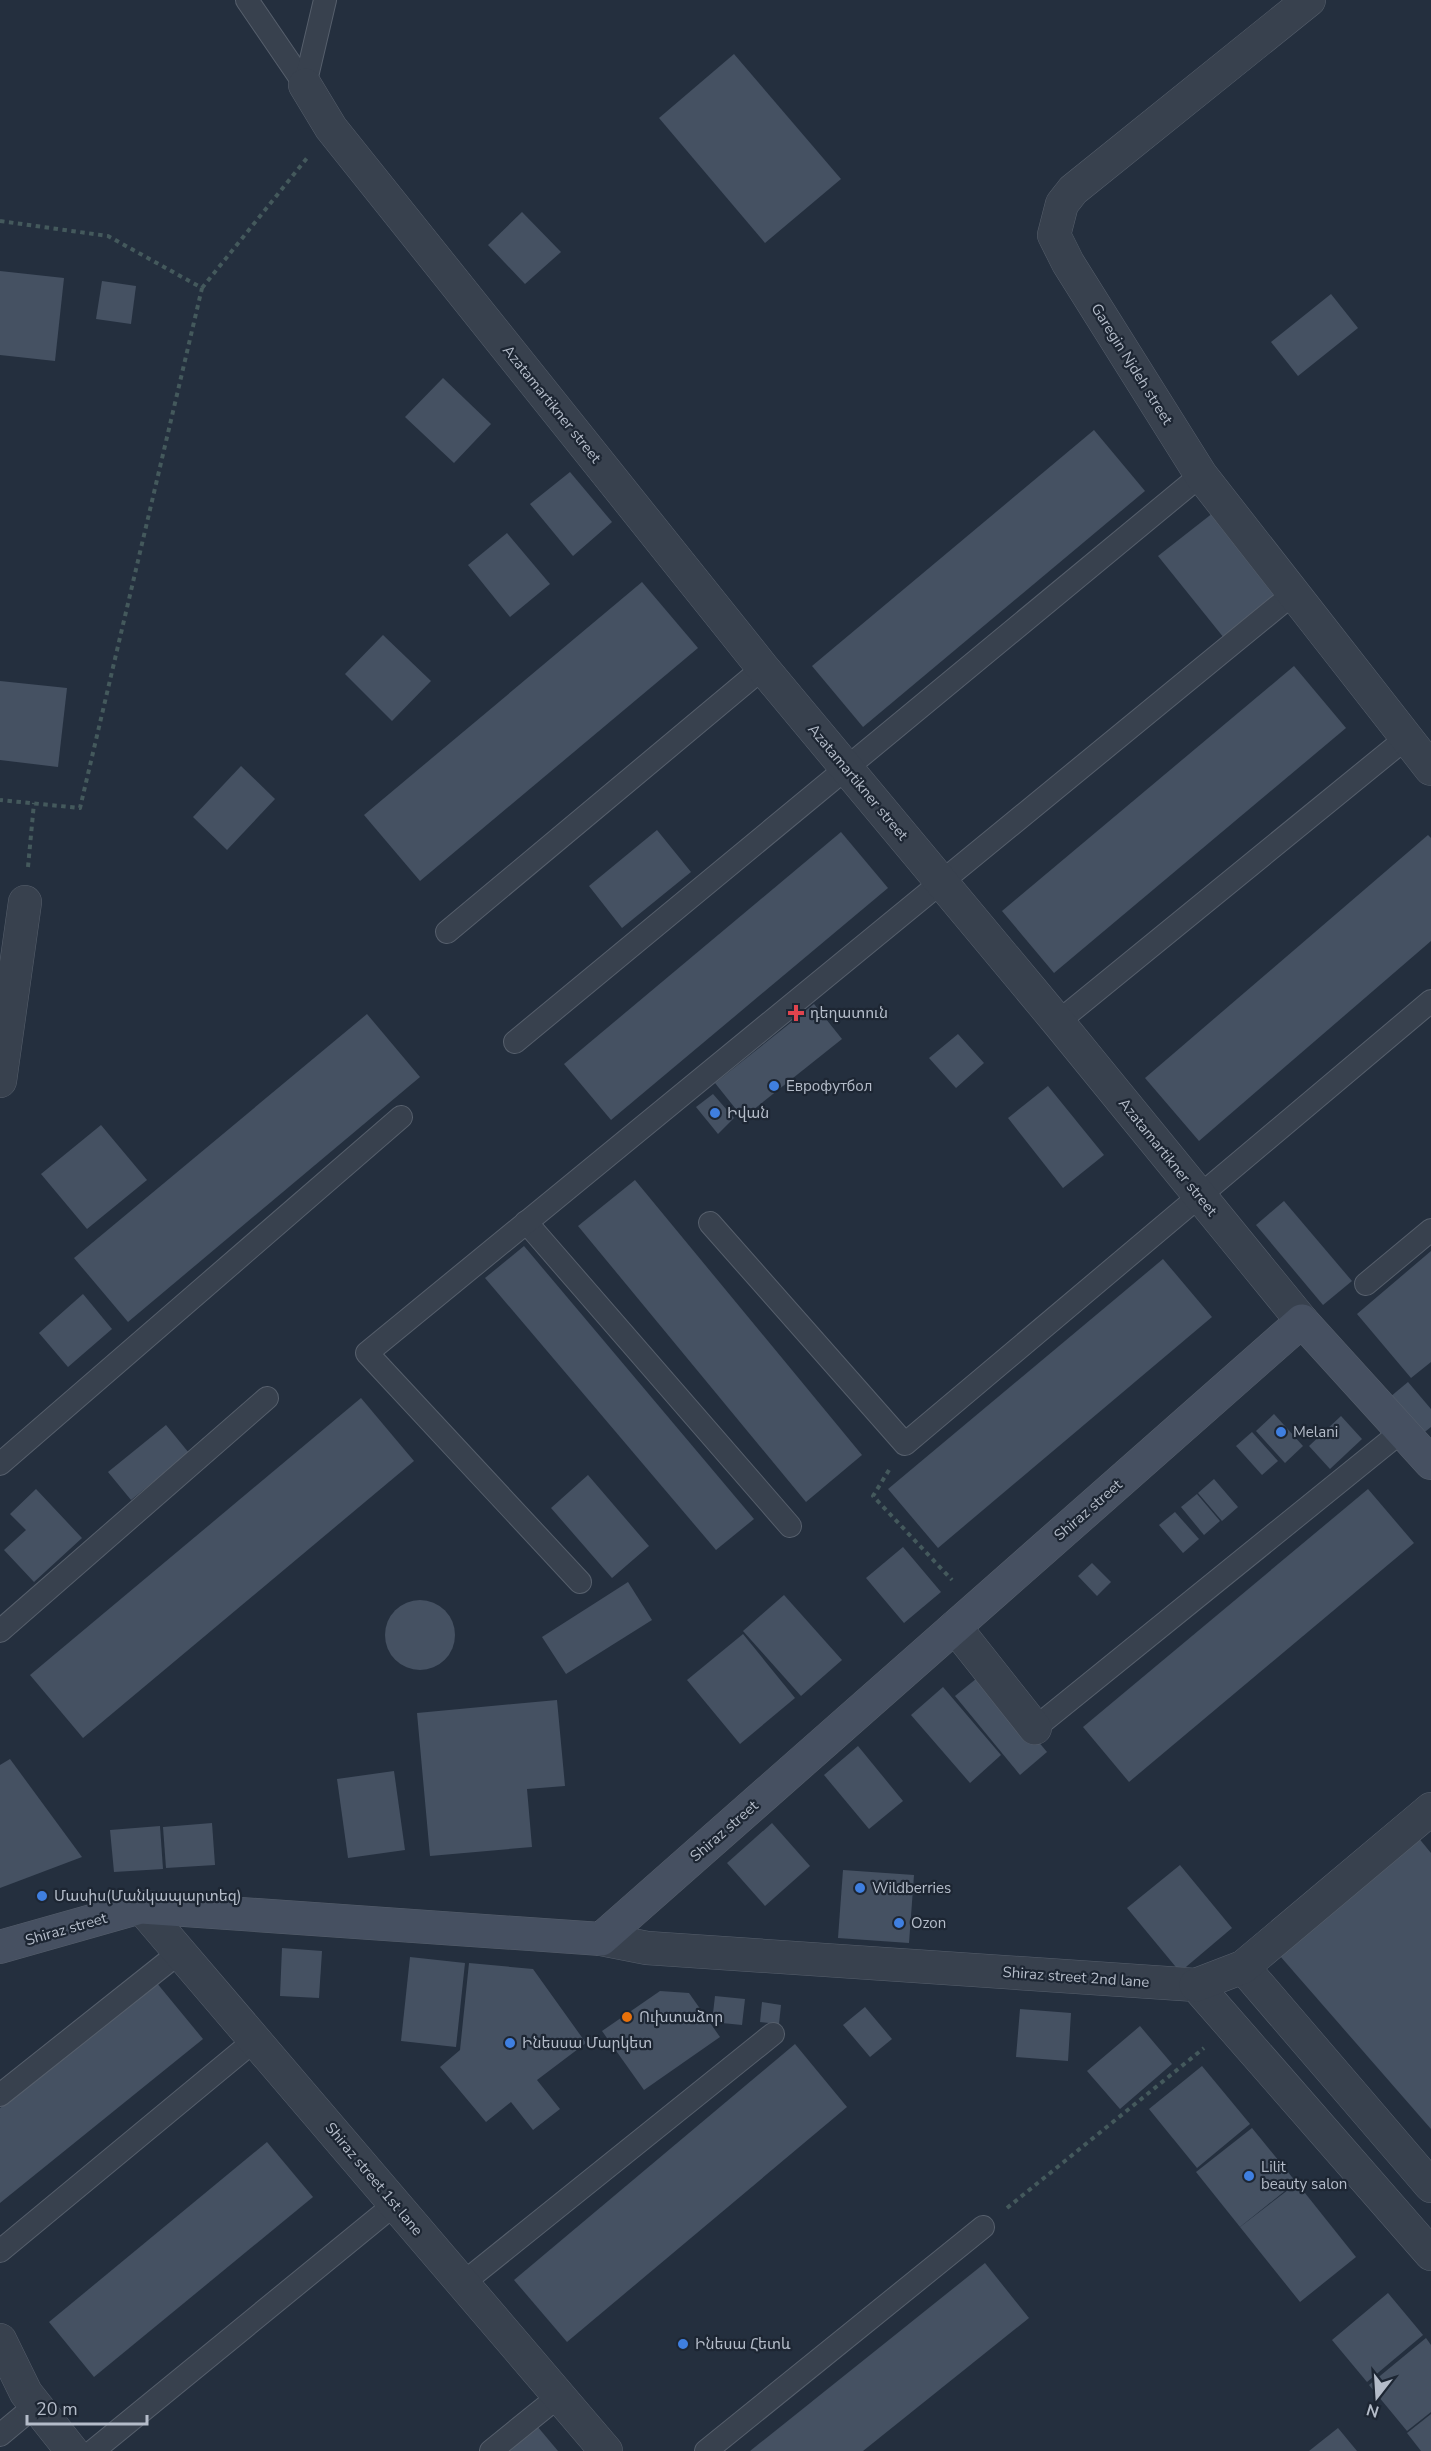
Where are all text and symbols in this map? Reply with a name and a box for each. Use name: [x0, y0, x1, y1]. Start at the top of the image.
street label: Garegin Njdeh street: [1087, 300, 1178, 429]
street label: Azatamartikner street: [498, 341, 606, 468]
street label: Azatamartikner street: [803, 720, 913, 845]
place label: դեղատուն: [810, 1003, 888, 1023]
marker: դեղատուն: [787, 1004, 805, 1022]
place label: Еврофутбол: [786, 1076, 872, 1096]
marker: Еврофутбол: [767, 1079, 781, 1093]
street label: Azatamartikner street: [1114, 1094, 1222, 1221]
place label: Իվան: [727, 1103, 769, 1123]
marker: Իվան: [708, 1106, 722, 1120]
place label: Melani: [1293, 1422, 1338, 1442]
marker: Melani: [1274, 1425, 1288, 1439]
street label: Shiraz street: [1050, 1474, 1127, 1545]
street label: Shiraz street: [686, 1795, 763, 1866]
place label: Wildberries: [872, 1878, 951, 1898]
marker: Wildberries: [853, 1881, 867, 1895]
place label: Մասիս(Մանկապարտեզ): [54, 1886, 241, 1906]
marker: Մասիս(Մանկապարտեզ): [35, 1889, 49, 1903]
street label: Shiraz street: [23, 1908, 110, 1950]
place label: Ozon: [911, 1913, 946, 1933]
marker: Ozon: [892, 1916, 906, 1930]
street label: Shiraz street 2nd lane: [1002, 1962, 1150, 1992]
place label: Ուխտաձոր: [639, 2007, 723, 2027]
marker: Ուխտաձոր: [620, 2010, 634, 2024]
place label: Ինեսսա Մարկետ: [522, 2033, 652, 2053]
marker: Ինեսսա Մարկետ: [503, 2036, 517, 2050]
street label: Shiraz street 1st lane: [321, 2118, 427, 2240]
place label: Lilit beauty salon: [1261, 2157, 1347, 2194]
marker: Lilit beauty salon: [1242, 2169, 1256, 2183]
place label: Ինեսա Հետև: [695, 2334, 791, 2354]
marker: Ինեսա Հետև: [676, 2337, 690, 2351]
north arrow: [1347, 2367, 1407, 2427]
scale bar: [27, 2388, 147, 2426]
text: 20 m: [36, 2397, 78, 2421]
text: N: [1364, 2398, 1382, 2423]

